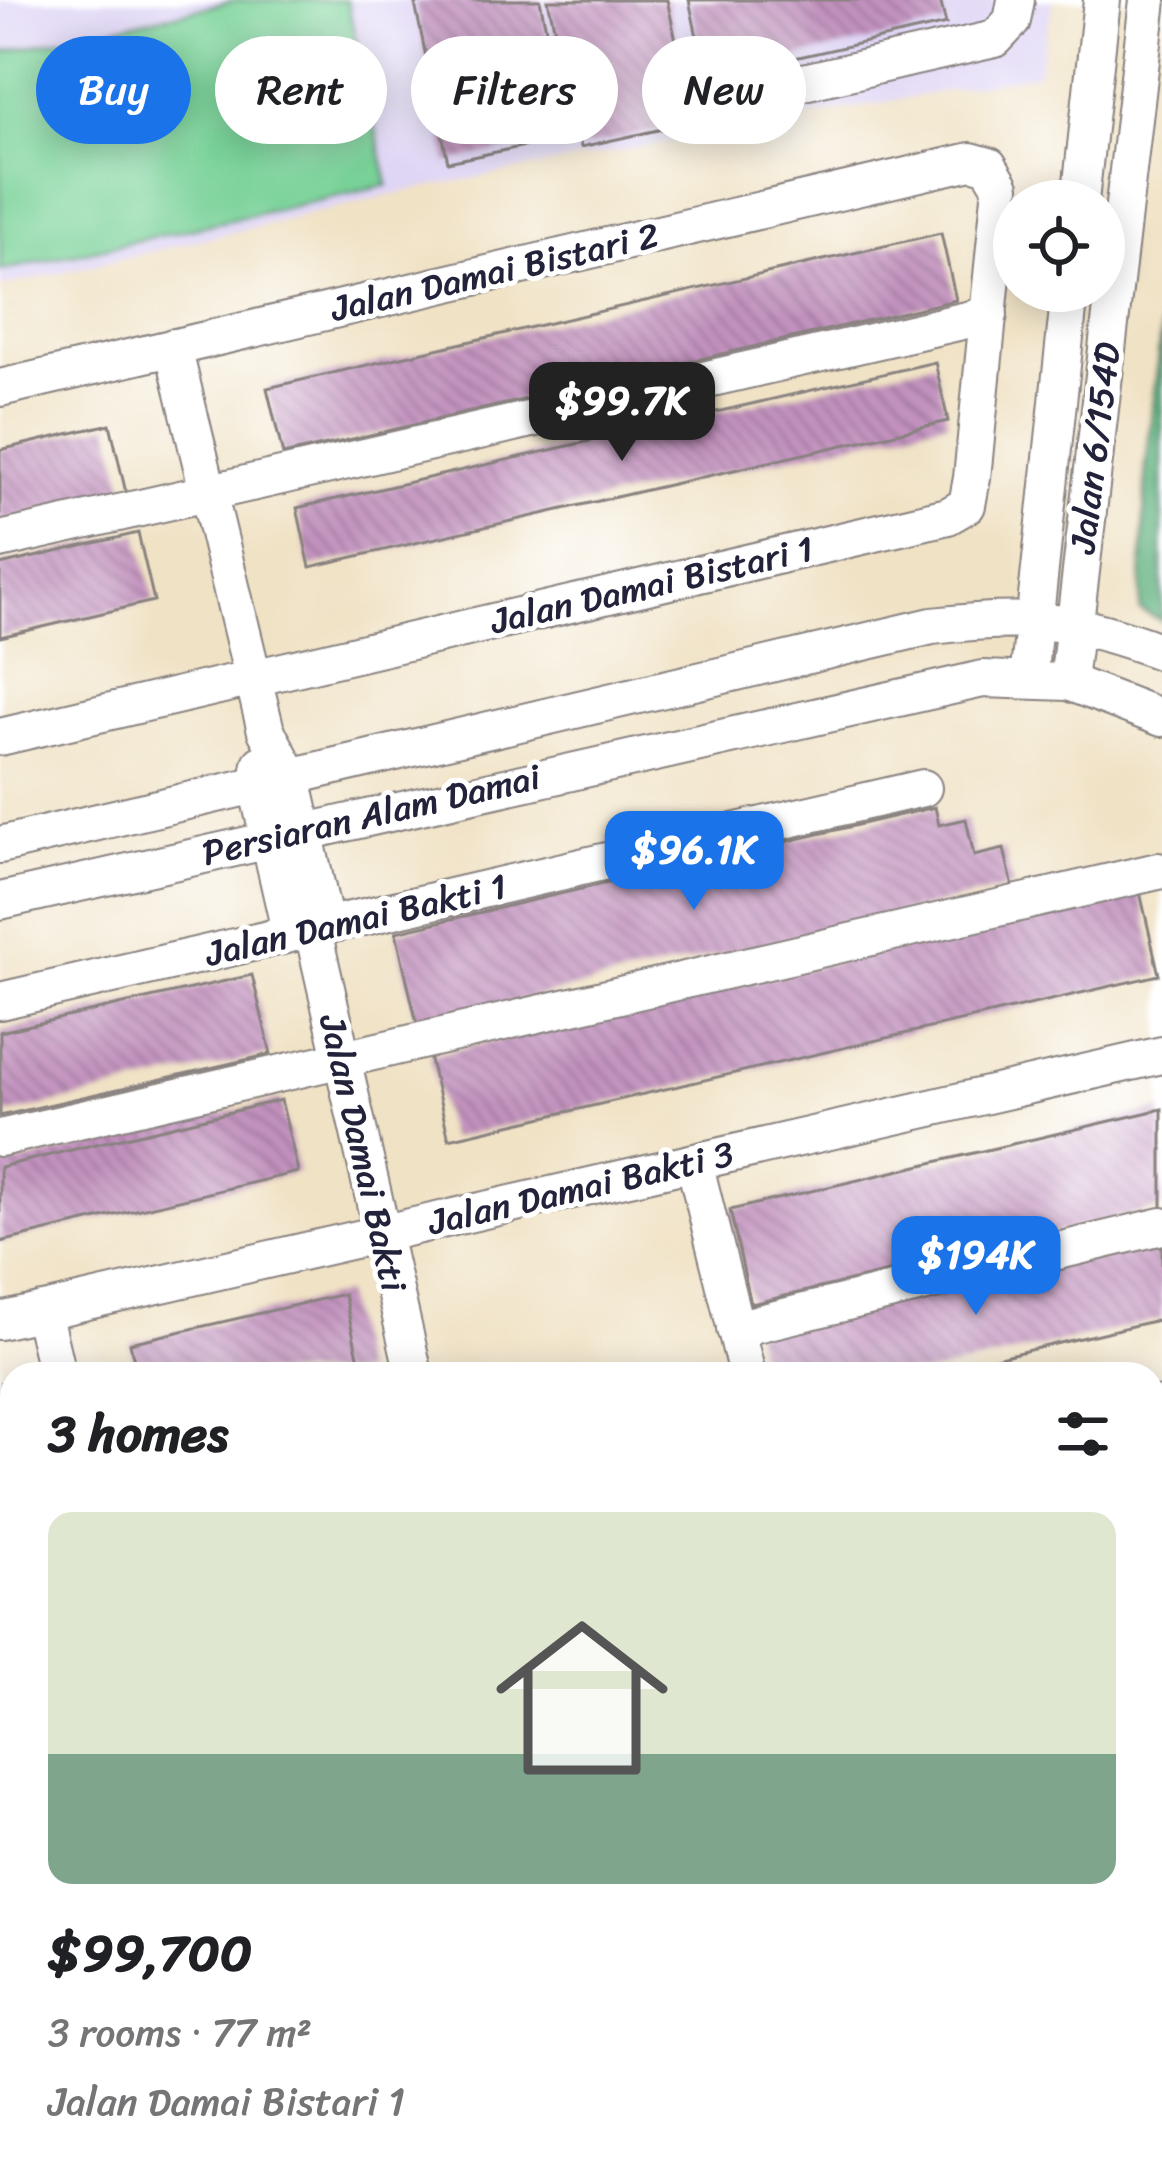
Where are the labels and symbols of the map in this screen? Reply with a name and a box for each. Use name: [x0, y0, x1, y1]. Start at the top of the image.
street label: Jalan Damai Bistari 2: [323, 203, 665, 341]
street label: Jalan 6/154D: [1050, 339, 1140, 559]
pin: $99.7K: [524, 362, 720, 464]
street label: Jalan Damai Bistari 1: [482, 517, 820, 654]
street label: Persiaran Alam Damai: [195, 745, 548, 885]
pin: $96.1K: [596, 811, 792, 913]
street label: Jalan Damai Bakti 1: [197, 854, 513, 986]
street label: Jalan Damai Bakti: [300, 1006, 426, 1299]
street label: Jalan Damai Bakti 3: [420, 1122, 740, 1255]
pin: $194K: [892, 1216, 1060, 1318]

